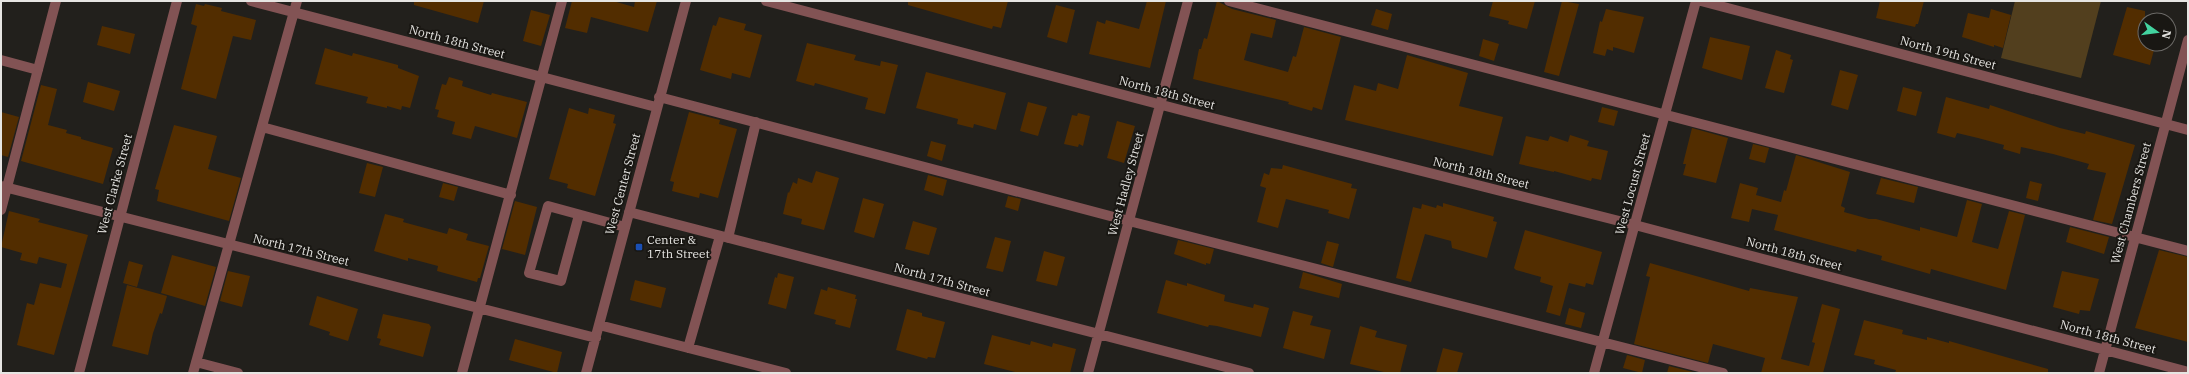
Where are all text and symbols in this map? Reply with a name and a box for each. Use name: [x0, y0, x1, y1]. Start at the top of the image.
north arrow: [2137, 12, 2177, 52]
street label: North 18th Street: [408, 22, 507, 62]
text: N: [2159, 29, 2175, 41]
street label: North 19th Street: [1899, 33, 1998, 73]
street label: North 18th Street: [1118, 73, 1217, 113]
street label: West Center Street: [602, 131, 643, 236]
street label: West Hadley Street: [1104, 131, 1147, 237]
street label: West Locust Street: [1612, 131, 1653, 236]
street label: West Clarke Street: [94, 132, 135, 236]
street label: West Chambers Street: [2107, 141, 2154, 265]
street label: North 18th Street: [1431, 153, 1531, 192]
street label: North 17th Street: [251, 230, 351, 269]
place label: Center & 17th Street: [647, 232, 710, 261]
street label: North 18th Street: [1745, 234, 1844, 274]
marker: Center & 17th Street: [634, 242, 644, 252]
street label: North 17th Street: [893, 260, 992, 300]
street label: North 18th Street: [2059, 317, 2158, 357]

